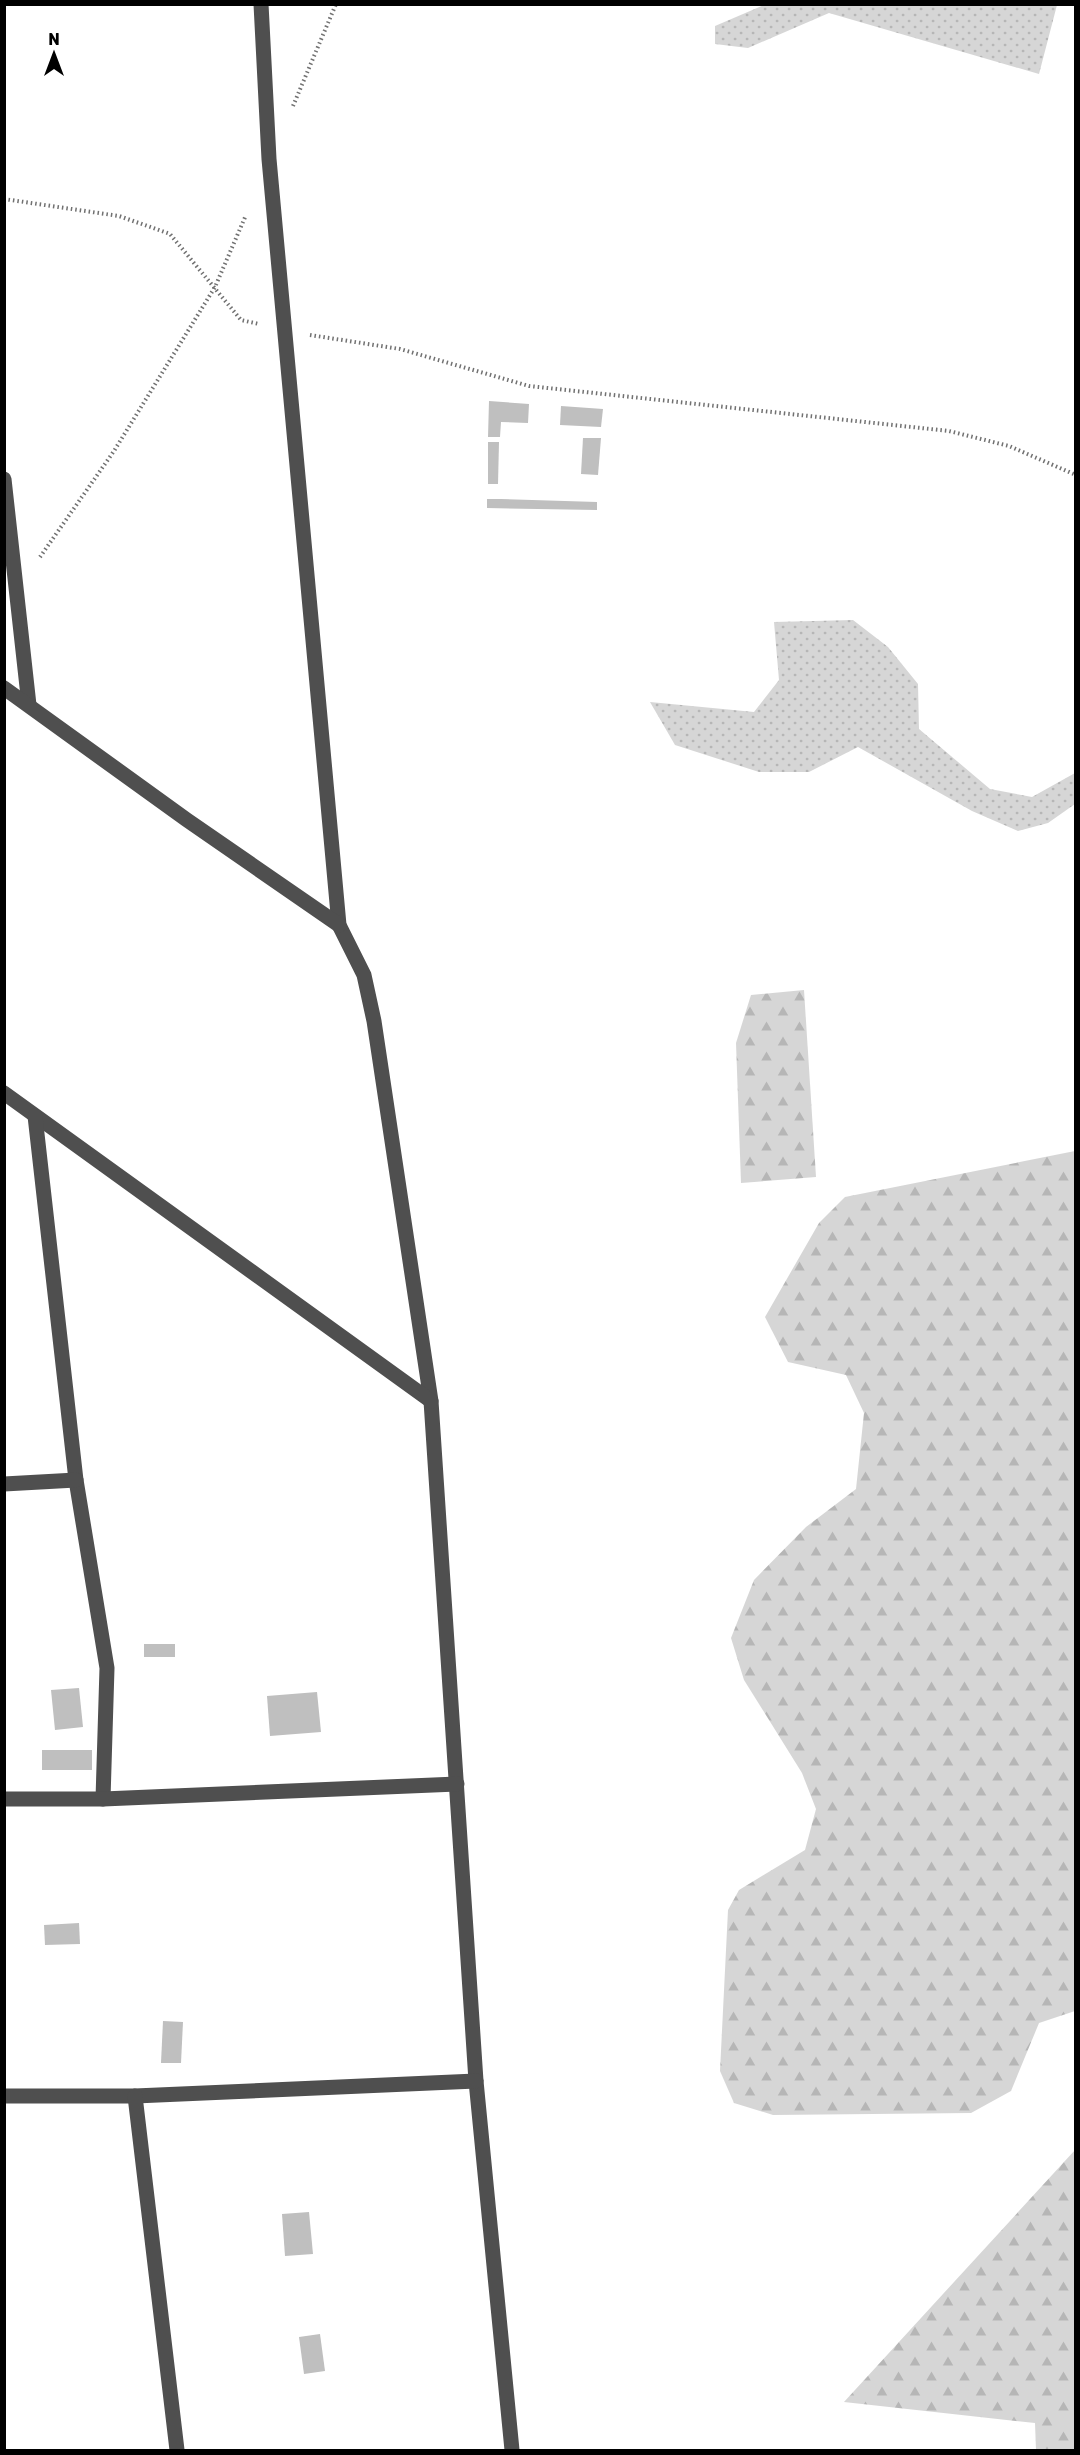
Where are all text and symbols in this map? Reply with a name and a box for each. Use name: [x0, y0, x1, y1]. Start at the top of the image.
north arrow: [24, 24, 84, 84]
text: N: [48, 30, 60, 49]

